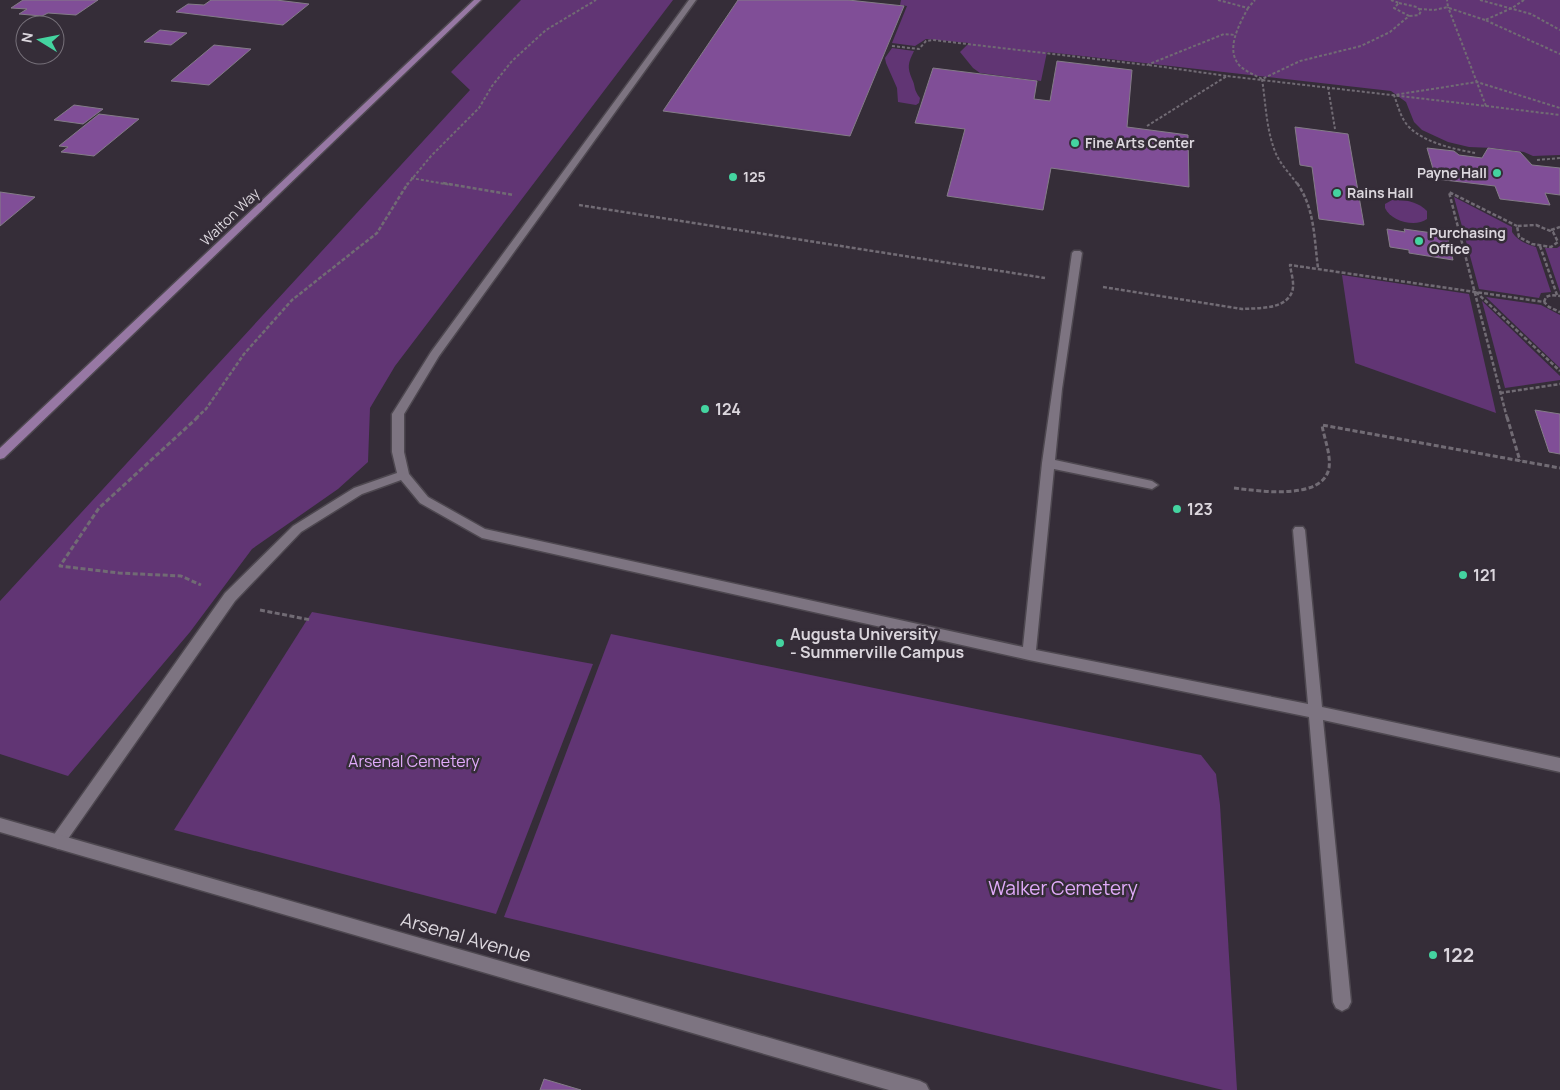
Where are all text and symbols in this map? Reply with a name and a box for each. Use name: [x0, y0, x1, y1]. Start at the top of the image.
north arrow: [15, 15, 65, 65]
text: N: [16, 31, 37, 44]
place label: Fine Arts Center: [1085, 133, 1195, 152]
marker: Fine Arts Center: [1069, 137, 1081, 149]
place label: Payne Hall: [1417, 163, 1487, 182]
place label: 125: [743, 167, 766, 186]
marker: Payne Hall: [1491, 167, 1503, 179]
marker: 125: [727, 171, 739, 183]
street label: Walton Way: [196, 183, 264, 250]
place label: Rains Hall: [1347, 183, 1413, 202]
marker: Rains Hall: [1331, 187, 1343, 199]
place label: Purchasing Office: [1429, 223, 1506, 258]
marker: Purchasing Office: [1413, 235, 1425, 247]
place label: 124: [715, 398, 741, 420]
marker: 124: [699, 403, 711, 415]
place label: 123: [1187, 498, 1213, 520]
marker: 123: [1171, 503, 1183, 515]
place label: 121: [1473, 564, 1497, 586]
marker: 121: [1457, 569, 1469, 581]
place label: Augusta University - Summerville Campus: [790, 623, 965, 663]
marker: Augusta University - Summerville Campus: [774, 637, 786, 649]
park label: Arsenal Cemetery: [348, 750, 480, 772]
park label: Walker Cemetery: [988, 875, 1138, 901]
street label: Arsenal Avenue: [398, 906, 534, 968]
place label: 122: [1443, 942, 1474, 968]
marker: 122: [1427, 949, 1439, 961]

